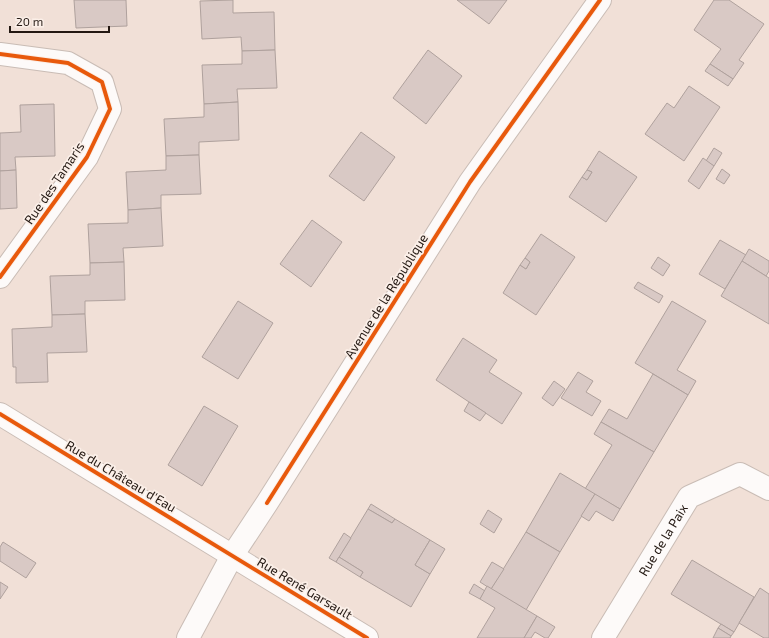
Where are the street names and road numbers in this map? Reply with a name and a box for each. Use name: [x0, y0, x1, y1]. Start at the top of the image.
street label: Rue des Tamaris: [21, 139, 87, 227]
street label: Avenue de la République: [341, 231, 431, 361]
street label: Rue du Château d'Eau: [63, 437, 179, 515]
street label: Rue de la Paix: [635, 501, 691, 579]
street label: Rue René Garsault: [255, 553, 355, 623]

